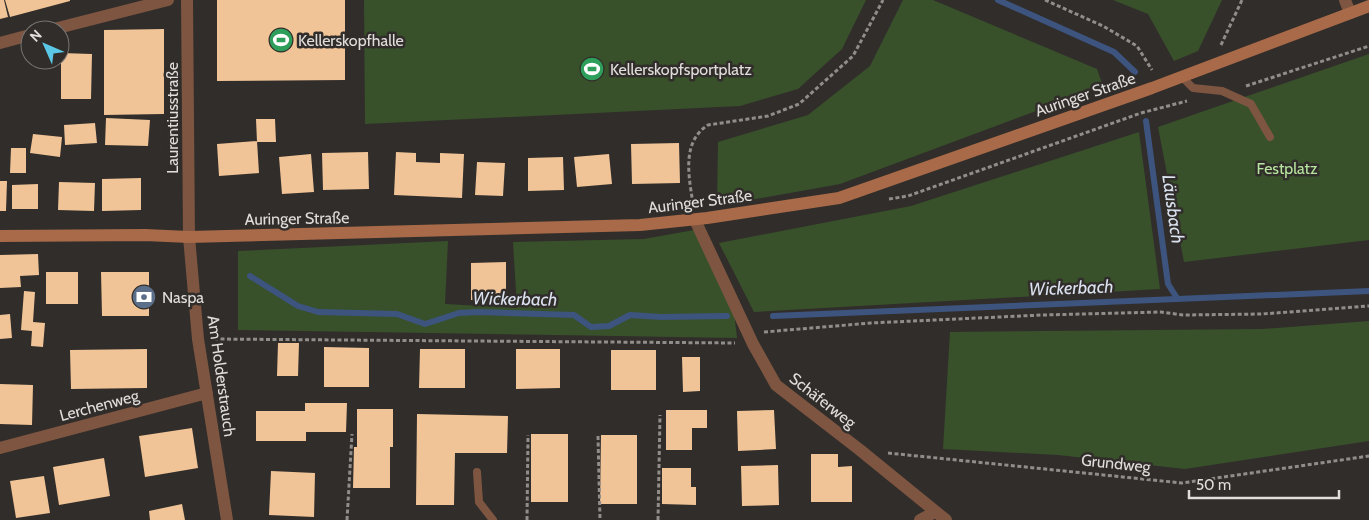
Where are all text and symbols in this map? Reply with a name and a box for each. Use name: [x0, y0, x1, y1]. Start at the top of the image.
north arrow: [20, 20, 70, 70]
text: N: [26, 26, 46, 46]
sports icon: Kellerskopfhalle: [268, 27, 294, 53]
place label: Kellerskopfhalle: [298, 31, 404, 50]
sports icon: Kellerskopfsportplatz: [579, 56, 605, 82]
place label: Kellerskopfsportplatz: [610, 60, 752, 79]
street label: Laurentiusstraße: [163, 62, 182, 174]
street label: Auringer Straße: [1033, 68, 1138, 121]
park label: Festplatz: [1256, 159, 1318, 178]
water label: Läusbach: [1157, 173, 1189, 245]
street label: Auringer Straße: [647, 186, 753, 217]
street label: Auringer Straße: [244, 208, 350, 229]
water label: Wickerbach: [1028, 276, 1114, 300]
bank icon: Naspa: [131, 284, 157, 310]
water label: Wickerbach: [472, 287, 558, 311]
place label: Naspa: [162, 288, 204, 307]
street label: Am Holderstrauch: [204, 314, 239, 438]
street label: Schäferweg: [786, 369, 860, 433]
street label: Lerchenweg: [57, 385, 142, 425]
street label: Grundweg: [1080, 450, 1153, 477]
scale bar: [1189, 468, 1339, 500]
text: 50 m: [1196, 476, 1231, 494]

